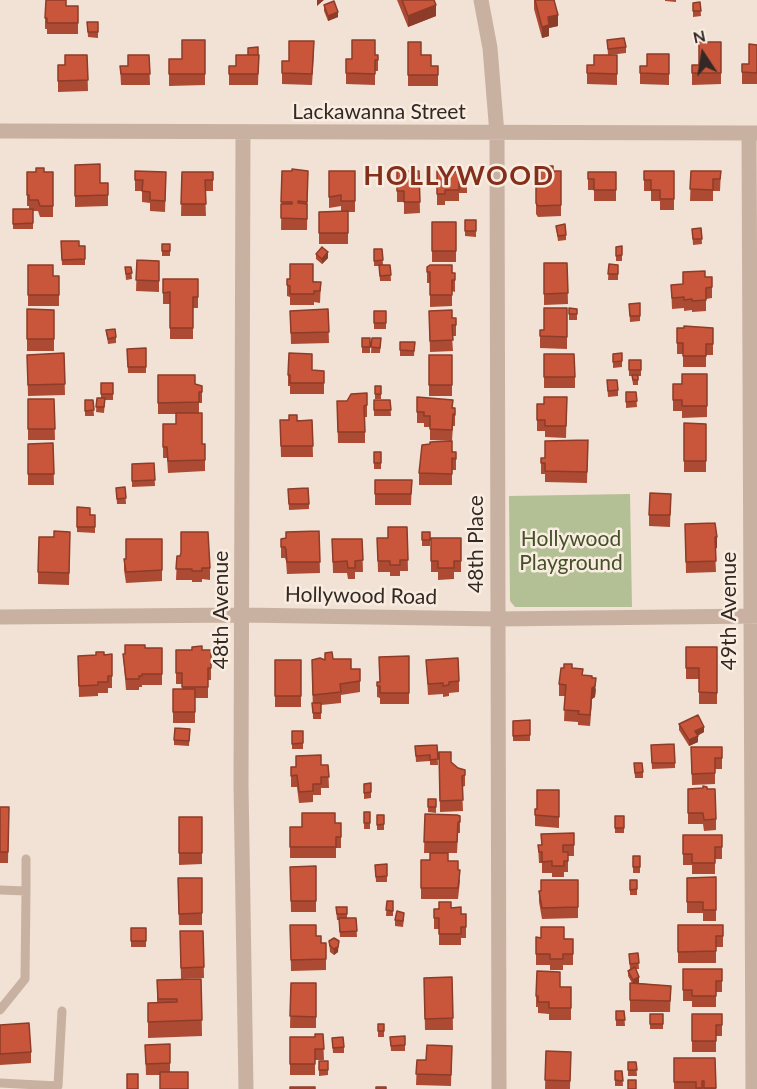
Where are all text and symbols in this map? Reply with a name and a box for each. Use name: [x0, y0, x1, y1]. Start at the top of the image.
north arrow: [673, 24, 733, 84]
text: N: [691, 25, 707, 46]
street label: Lackawanna Street: [292, 99, 466, 125]
district label: HOLLYWOOD: [363, 160, 555, 192]
street label: 48th Place: [463, 495, 489, 593]
park label: Hollywood Playground: [519, 526, 623, 576]
street label: 48th Avenue: [208, 551, 234, 669]
street label: 49th Avenue: [716, 552, 742, 670]
street label: Hollywood Road: [285, 582, 437, 610]

